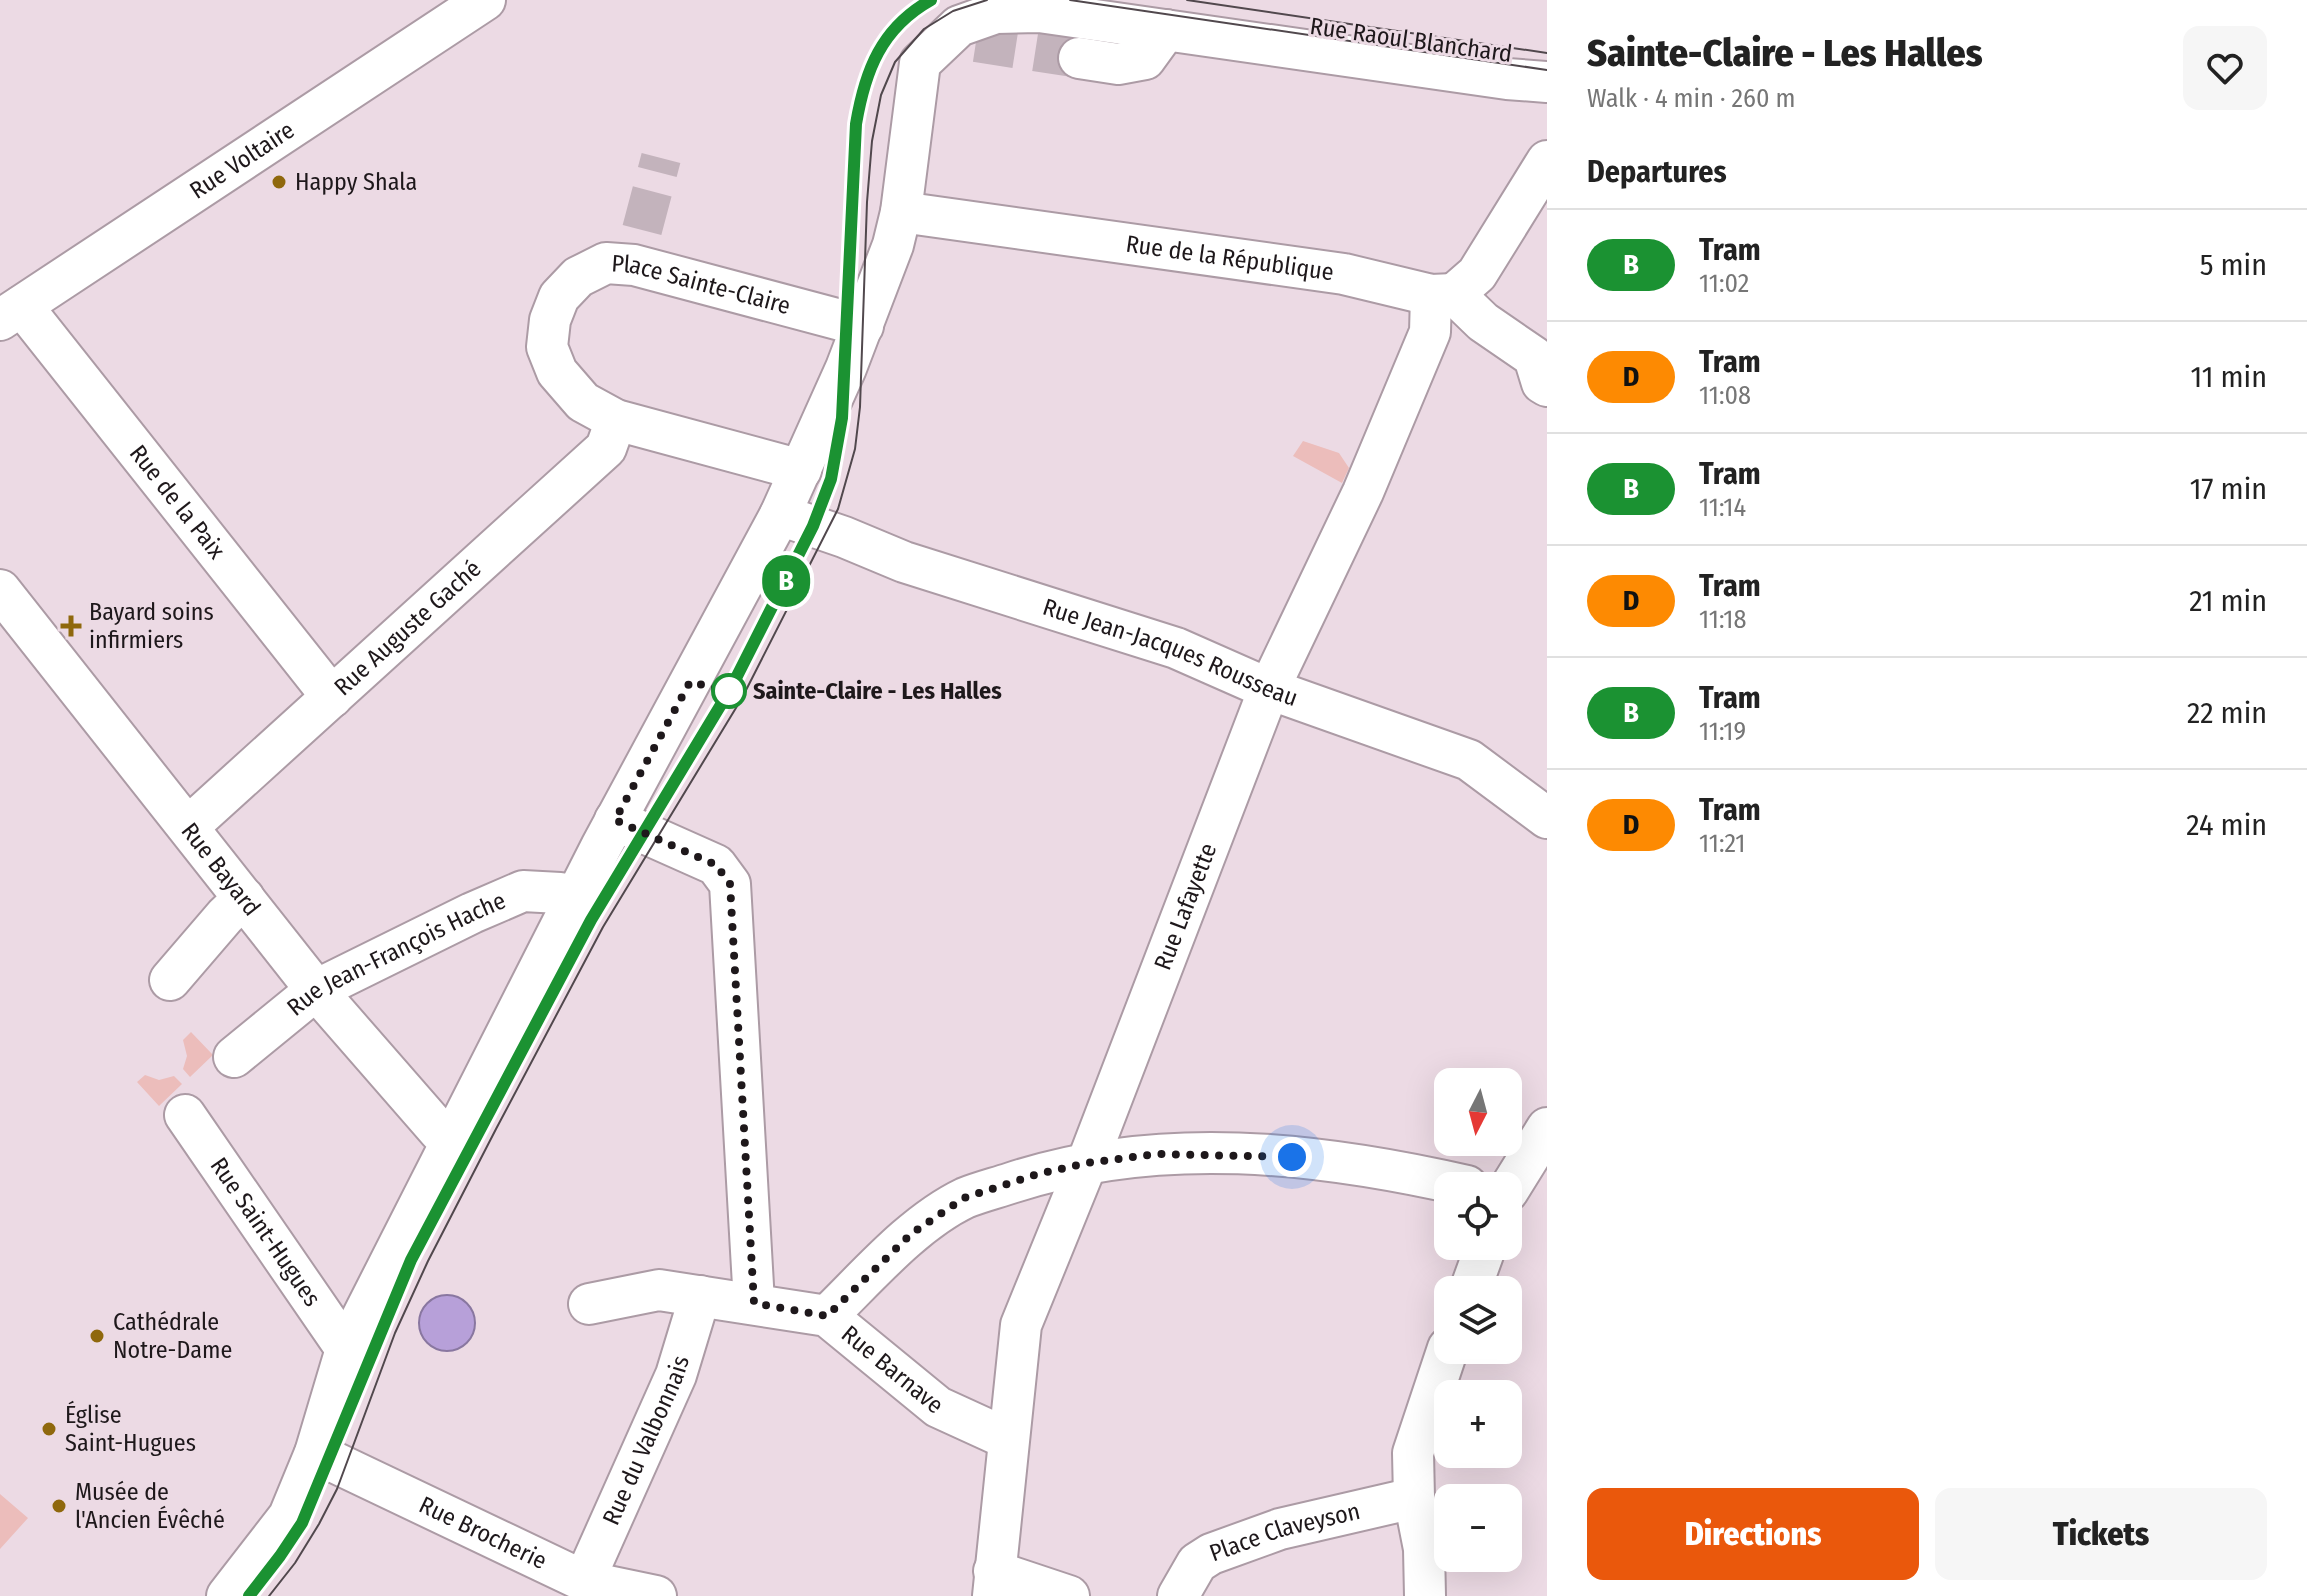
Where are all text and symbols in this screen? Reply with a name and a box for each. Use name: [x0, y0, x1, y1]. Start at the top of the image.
street label: Rue Raoul Blanchard: [1308, 12, 1514, 68]
button: heart: [2183, 26, 2267, 110]
text: Sainte-Claire - Les Halles: [1587, 30, 1983, 76]
text: Walk · 4 min · 260 m: [1587, 83, 1796, 114]
street label: Rue Voltaire: [185, 116, 299, 205]
text: Departures: [1587, 154, 1727, 190]
place label: Happy Shala: [295, 168, 417, 196]
marker: Happy Shala: [270, 173, 288, 191]
street label: Rue de la République: [1124, 230, 1336, 286]
text: Tram: [1699, 232, 1761, 268]
text: 5 min: [2200, 247, 2267, 283]
text: B: [1623, 248, 1639, 281]
street label: Place Sainte-Claire: [610, 249, 793, 320]
text: 11:02: [1699, 268, 1749, 299]
text: Tram: [1699, 344, 1761, 380]
text: 11 min: [2191, 359, 2267, 395]
text: D: [1623, 360, 1639, 393]
text: 11:08: [1699, 380, 1751, 411]
street label: Rue de la Paix: [124, 440, 231, 565]
text: Tram: [1699, 456, 1761, 492]
text: 17 min: [2190, 471, 2267, 507]
text: B: [1623, 472, 1639, 505]
text: 11:14: [1699, 492, 1746, 523]
street label: Rue Auguste Gaché: [329, 555, 486, 701]
line badge: B: [760, 555, 812, 607]
text: B: [778, 564, 794, 597]
text: Tram: [1699, 568, 1761, 604]
text: 21 min: [2189, 583, 2267, 619]
text: D: [1623, 584, 1639, 617]
street label: Rue Jean-Jacques Rousseau: [1039, 593, 1301, 712]
place label: Bayard soins infirmiers: [89, 598, 214, 654]
text: 11:18: [1699, 604, 1747, 635]
marker: Bayard soins infirmiers: [60, 615, 82, 637]
marker: Sainte-Claire - Les Halles: [712, 674, 746, 708]
place label: Sainte-Claire - Les Halles: [753, 677, 1002, 705]
text: Tram: [1699, 680, 1761, 716]
text: 22 min: [2187, 695, 2267, 731]
text: B: [1623, 696, 1639, 729]
text: 11:19: [1699, 716, 1746, 747]
text: Tram: [1699, 792, 1761, 828]
text: 24 min: [2186, 807, 2267, 843]
text: D: [1623, 808, 1639, 841]
street label: Rue Bayard: [175, 817, 266, 921]
text: 11:21: [1699, 828, 1745, 859]
street label: Rue Lafayette: [1148, 839, 1222, 974]
street label: Rue Jean-François Hache: [282, 886, 510, 1022]
north arrow: [1434, 1068, 1522, 1156]
map controls: [1434, 1068, 1522, 1572]
your location: [1272, 1137, 1312, 1177]
street label: Rue Saint-Hugues: [205, 1152, 326, 1312]
button: locate: [1434, 1172, 1522, 1260]
button: layers: [1434, 1276, 1522, 1364]
place label: Cathédrale Notre-Dame: [113, 1308, 232, 1364]
street label: Rue Barnave: [836, 1320, 949, 1419]
marker: Cathédrale Notre-Dame: [88, 1327, 106, 1345]
street label: Rue du Valbonnais: [597, 1352, 695, 1529]
button: +: [1434, 1380, 1522, 1468]
place label: Église Saint-Hugues: [65, 1400, 196, 1457]
marker: Église Saint-Hugues: [40, 1420, 58, 1438]
place label: Musée de l'Ancien Évêché: [75, 1478, 225, 1534]
button: −: [1434, 1484, 1522, 1572]
button: Directions: [1587, 1488, 1919, 1580]
button: Tickets: [1935, 1488, 2267, 1580]
street label: Rue Brocherie: [415, 1491, 551, 1575]
marker: Musée de l'Ancien Évêché: [50, 1497, 68, 1515]
street label: Place Claveyson: [1206, 1497, 1363, 1567]

